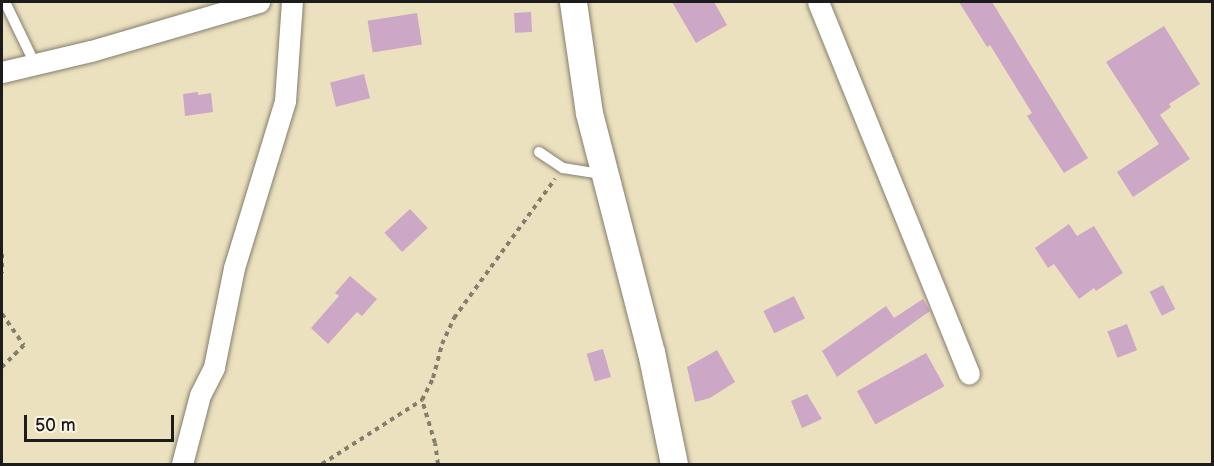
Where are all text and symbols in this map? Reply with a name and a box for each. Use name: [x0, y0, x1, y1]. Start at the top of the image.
scale bar: [27, 403, 177, 441]
text: 50 m: [35, 415, 76, 436]

